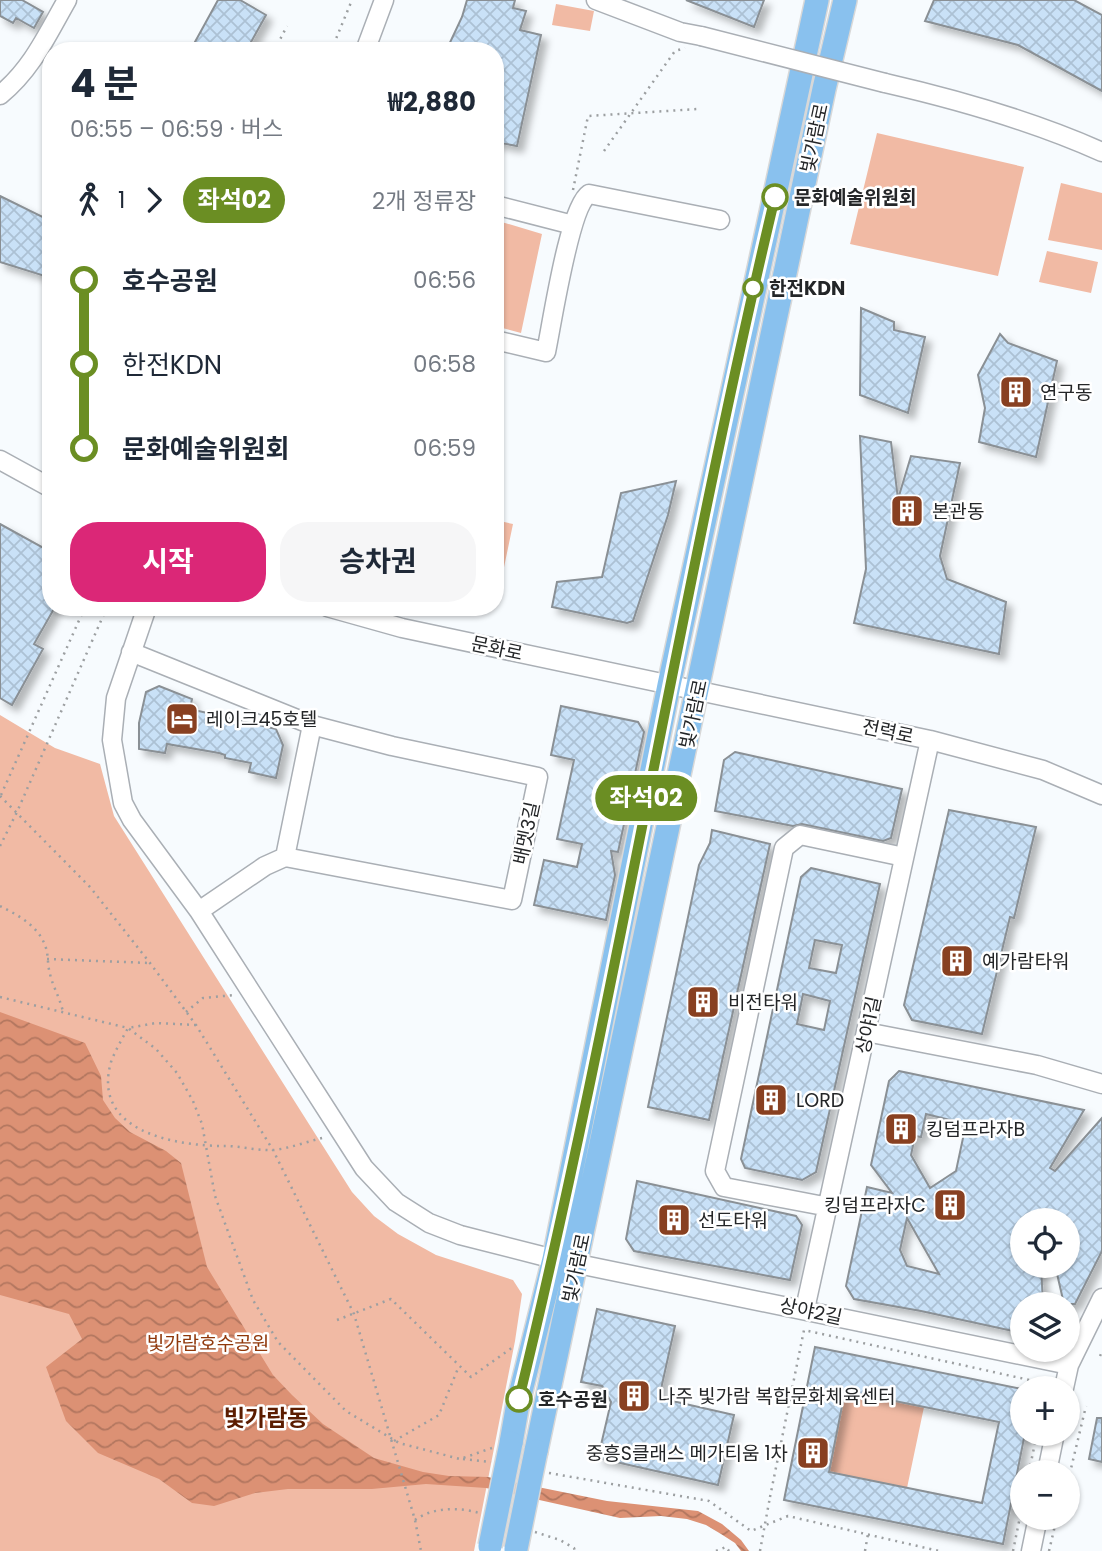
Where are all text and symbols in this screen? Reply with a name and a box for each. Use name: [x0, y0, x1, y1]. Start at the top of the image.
text: 4 분: [70, 57, 139, 110]
text: ₩2,880: [388, 84, 476, 120]
street label: 빛가람로: [794, 101, 835, 175]
text: 06:55 – 06:59 · 버스: [70, 113, 283, 145]
icon: walk: [70, 181, 108, 219]
icon: forward: [135, 181, 173, 219]
text: 좌석02: [197, 183, 271, 216]
text: 1: [118, 184, 125, 216]
marker: 문화예술위원회: [762, 184, 788, 210]
place label: 문화예술위원회: [794, 184, 916, 211]
text: 2개 정류장: [372, 185, 476, 217]
text: 호수공원: [122, 263, 218, 299]
text: 06:56: [413, 264, 476, 296]
place label: 한전KDN: [769, 275, 845, 302]
marker: 한전KDN: [743, 278, 763, 298]
text: 한전KDN: [122, 347, 222, 383]
text: 06:58: [413, 348, 476, 380]
building icon: 연구동: [997, 373, 1035, 411]
place label: 연구동: [1040, 379, 1092, 406]
text: 문화예술위원회: [122, 431, 289, 467]
text: 06:59: [413, 432, 476, 464]
building icon: 본관동: [888, 492, 926, 530]
place label: 본관동: [932, 498, 984, 525]
button: 시작: [70, 522, 266, 602]
button: 승차권: [280, 522, 476, 602]
street label: 문화로: [468, 630, 525, 667]
street label: 빛가람로: [673, 677, 714, 751]
hotel icon: 레이크45호텔: [163, 700, 201, 738]
place label: 레이크45호텔: [206, 706, 317, 733]
street label: 전력로: [859, 713, 916, 750]
line badge: 좌석02: [597, 775, 695, 821]
text: 좌석02: [609, 781, 683, 814]
street label: 배멧3길: [507, 799, 546, 867]
building icon: 예가람타워: [938, 942, 976, 980]
place label: 예가람타워: [982, 948, 1069, 975]
building icon: 비전타워: [684, 983, 722, 1021]
place label: 비전타워: [728, 989, 798, 1016]
street label: 상야1길: [849, 994, 888, 1057]
building icon: LORD: [752, 1081, 790, 1119]
place label: LORD: [796, 1087, 844, 1114]
building icon: 킹덤프라자B: [882, 1110, 920, 1148]
place label: 킹덤프라자B: [926, 1116, 1025, 1143]
building icon: 킹덤프라자C: [931, 1186, 969, 1224]
place label: 킹덤프라자C: [824, 1192, 926, 1219]
building icon: 선도타워: [655, 1201, 693, 1239]
place label: 선도타워: [698, 1207, 768, 1234]
map controls: [1010, 1208, 1080, 1530]
button: locate: [1010, 1208, 1080, 1278]
street label: 빛가람로: [556, 1231, 597, 1305]
street label: 상야2길: [777, 1292, 845, 1331]
button: layers: [1010, 1292, 1080, 1362]
park label: 빛가람호수공원: [147, 1330, 269, 1357]
button: +: [1010, 1376, 1080, 1446]
building icon: 나주 빛가람 복합문화체육센터: [615, 1377, 653, 1415]
place label: 나주 빛가람 복합문화체육센터: [658, 1383, 895, 1410]
marker: 호수공원: [506, 1386, 532, 1412]
place label: 호수공원: [538, 1386, 608, 1413]
district label: 빛가람동: [224, 1402, 308, 1434]
building icon: 중흥S클래스 메가티움 1차: [794, 1434, 832, 1472]
place label: 중흥S클래스 메가티움 1차: [586, 1440, 788, 1467]
button: −: [1010, 1460, 1080, 1530]

